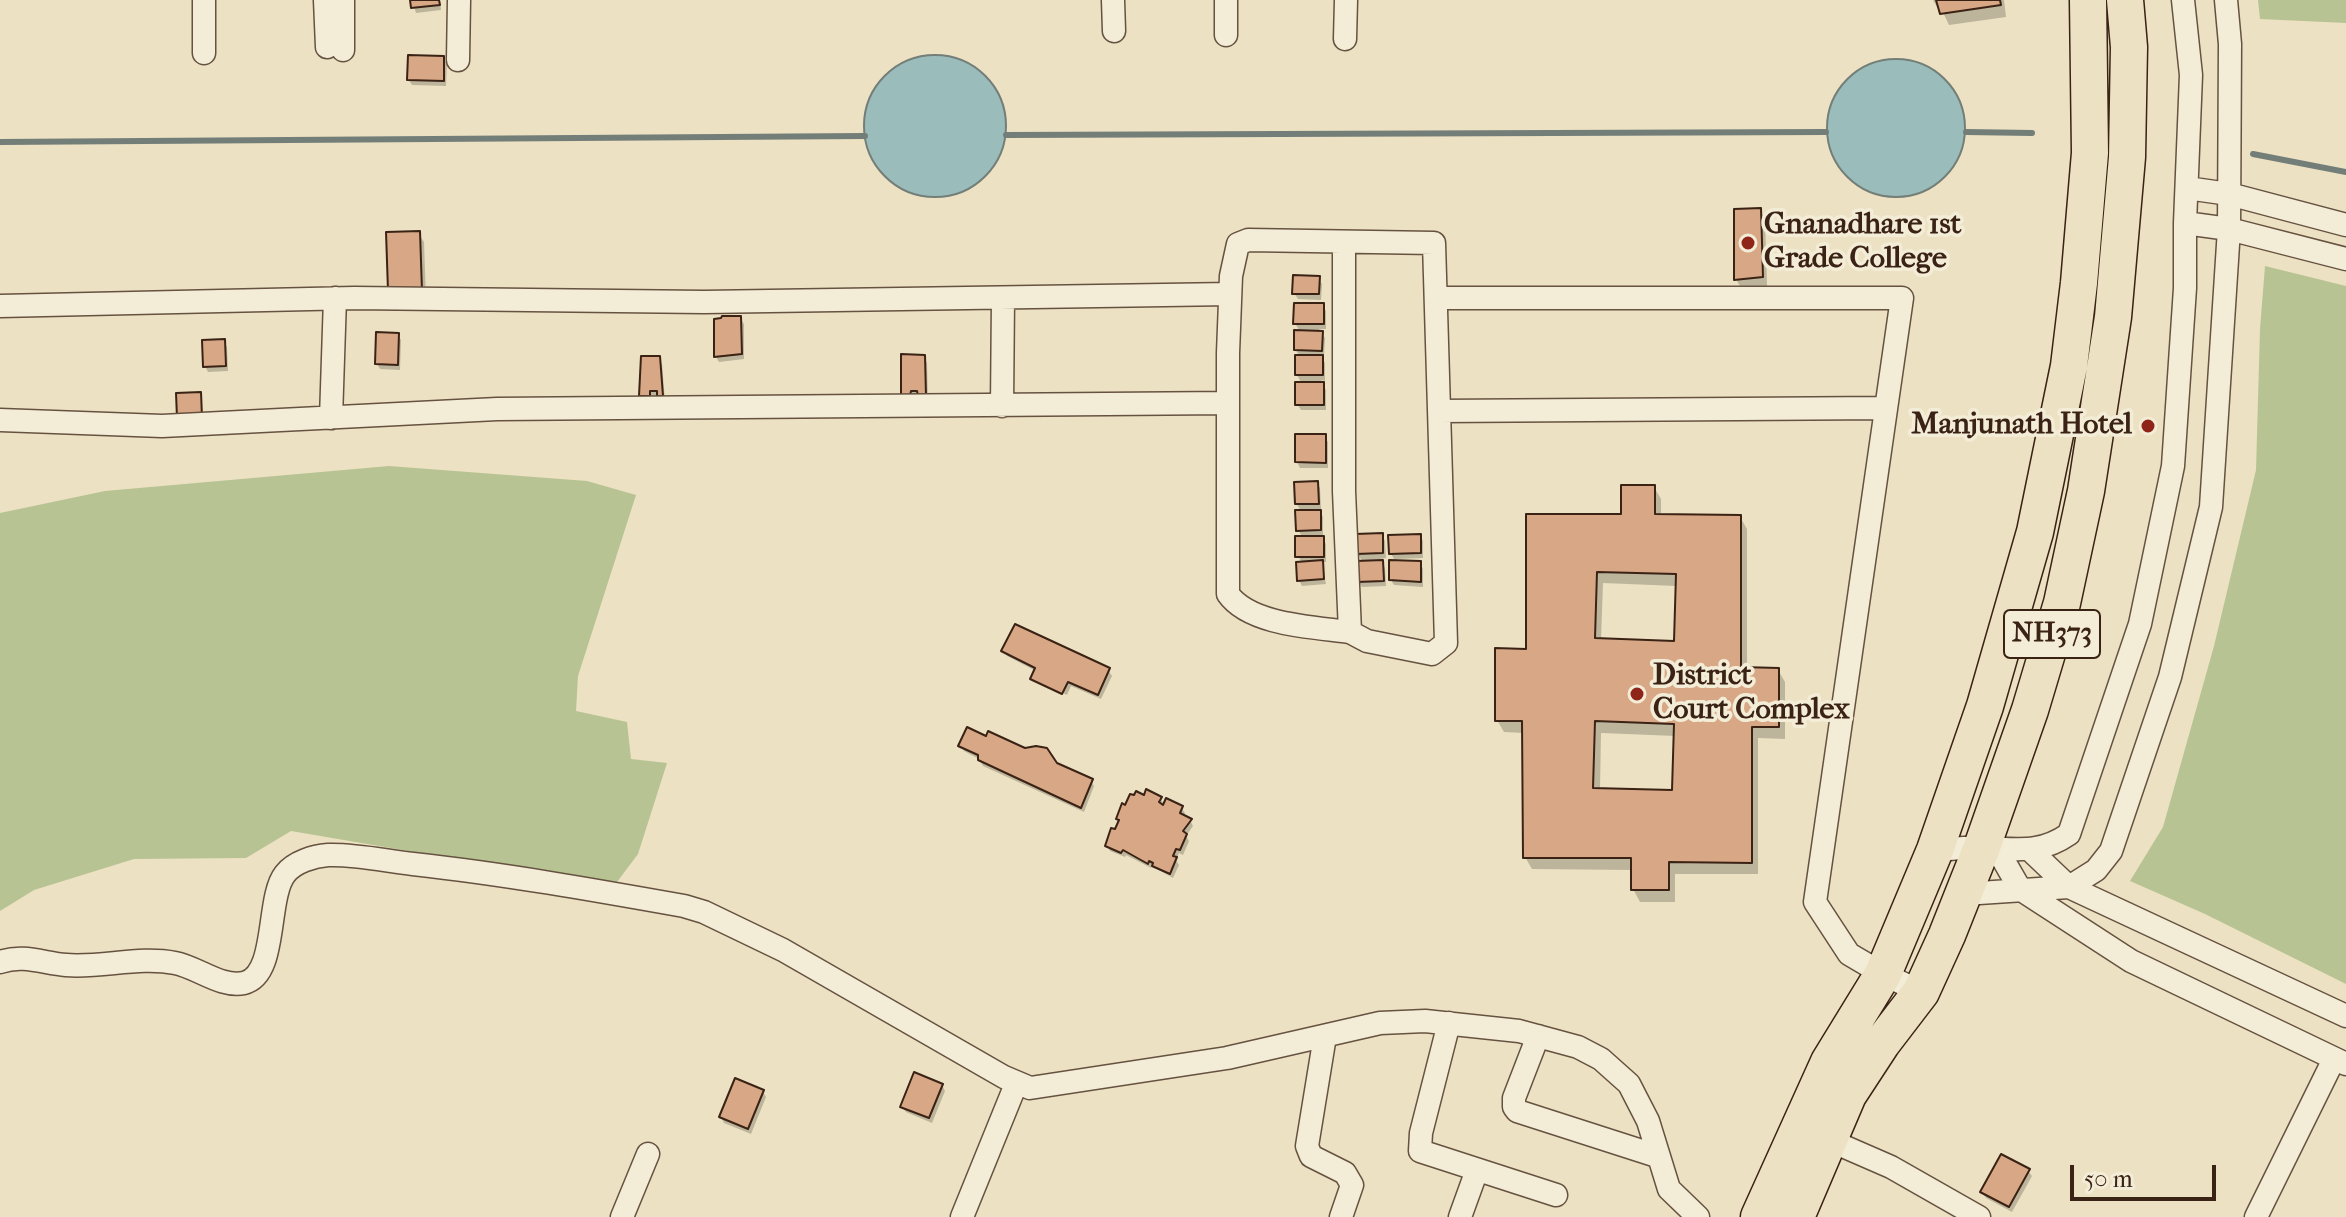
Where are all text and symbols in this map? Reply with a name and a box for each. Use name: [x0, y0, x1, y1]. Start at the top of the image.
place label: Gnanadhare 1st Grade College: [1764, 208, 1961, 278]
marker: Gnanadhare 1st Grade College: [1739, 234, 1757, 252]
place label: Manjunath Hotel: [1911, 408, 2132, 444]
marker: Manjunath Hotel: [2139, 417, 2157, 435]
road number: NH373: [2004, 610, 2100, 658]
place label: District Court Complex: [1653, 659, 1850, 730]
marker: District Court Complex: [1628, 685, 1646, 703]
scale bar: [2074, 1149, 2220, 1199]
text: 50 m: [2084, 1165, 2133, 1193]

